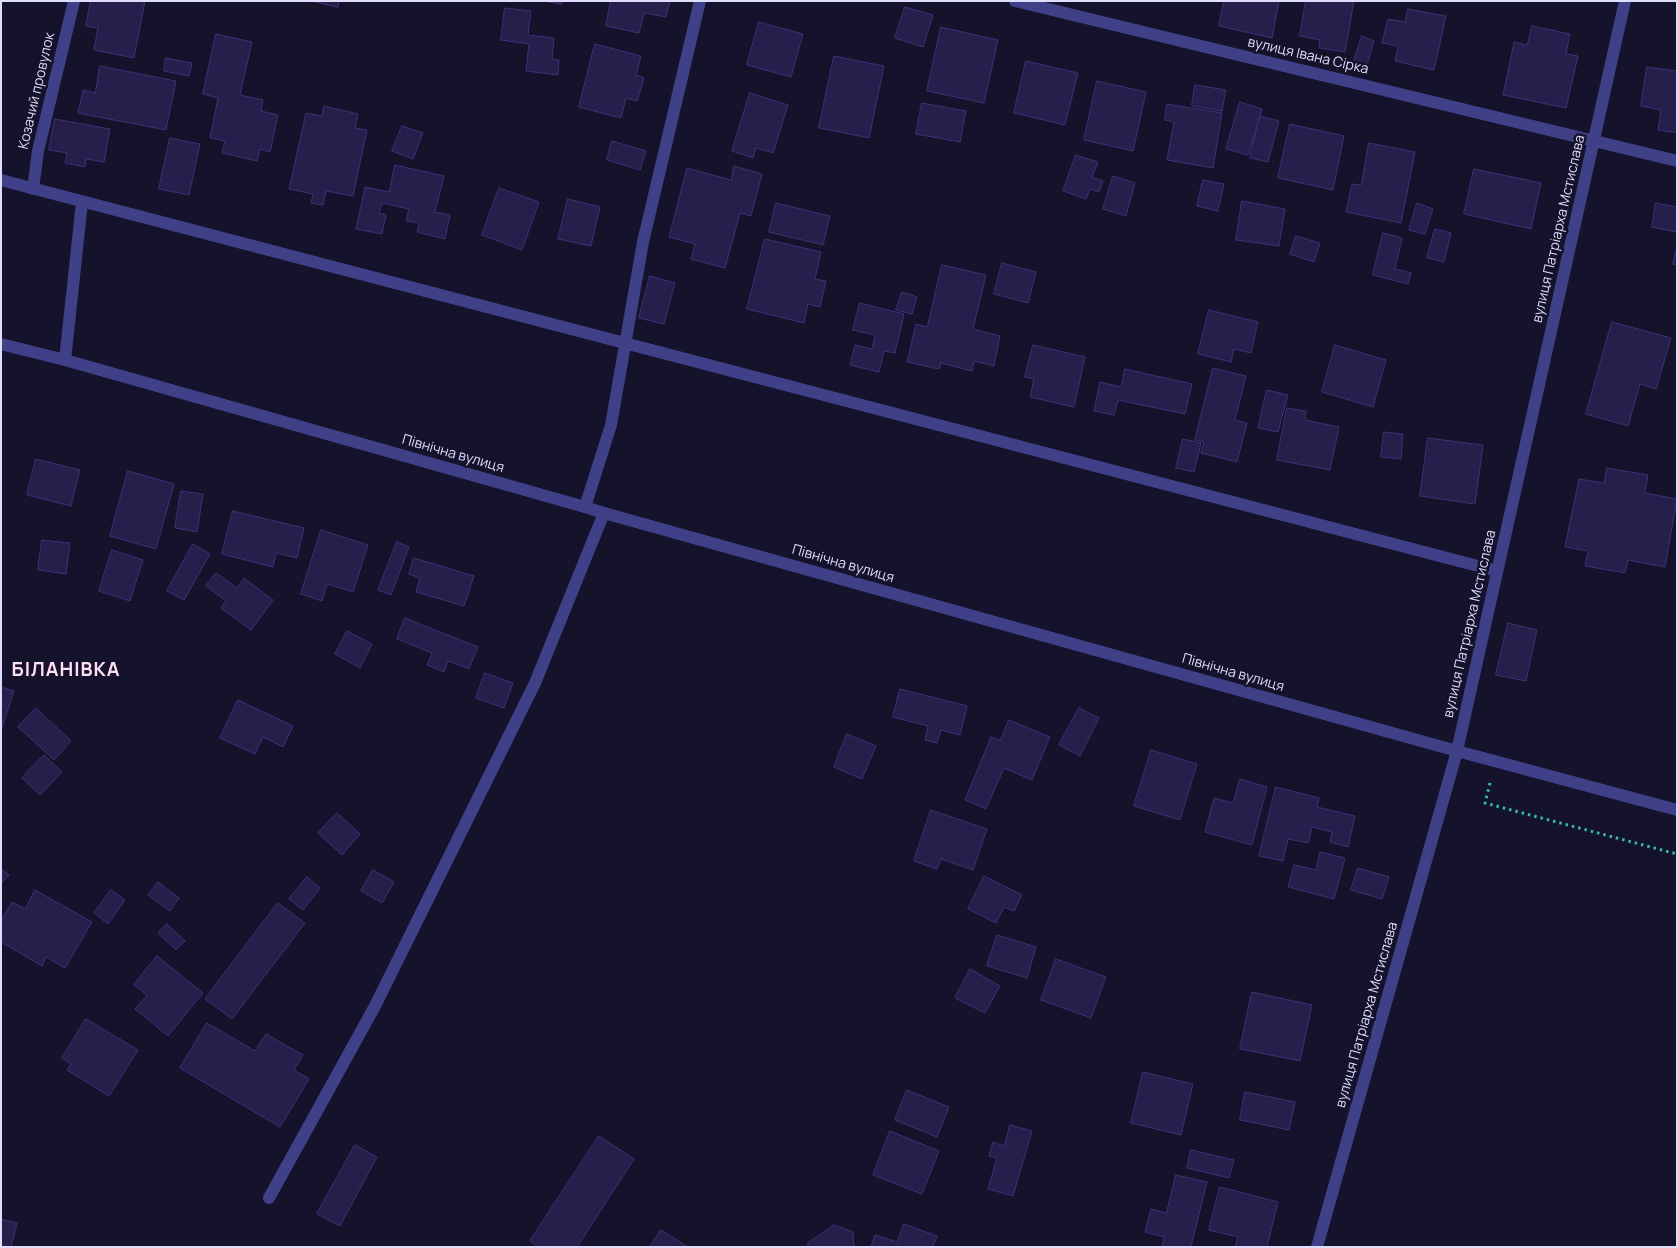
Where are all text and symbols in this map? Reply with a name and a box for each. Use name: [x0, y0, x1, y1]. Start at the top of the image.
street label: Козачий провулок: [15, 31, 59, 151]
street label: вулиця Івана Сірка: [1246, 34, 1370, 78]
street label: вулиця Патріарха Мстислава: [1529, 133, 1589, 325]
street label: Північна вулиця: [400, 431, 506, 477]
street label: вулиця Патріарха Мстислава: [1440, 528, 1500, 720]
street label: Північна вулиця: [790, 541, 896, 587]
street label: Північна вулиця: [1180, 650, 1286, 696]
district label: БІЛАНІВКА: [10, 660, 122, 682]
street label: вулиця Патріарха Мстислава: [1332, 920, 1402, 1110]

